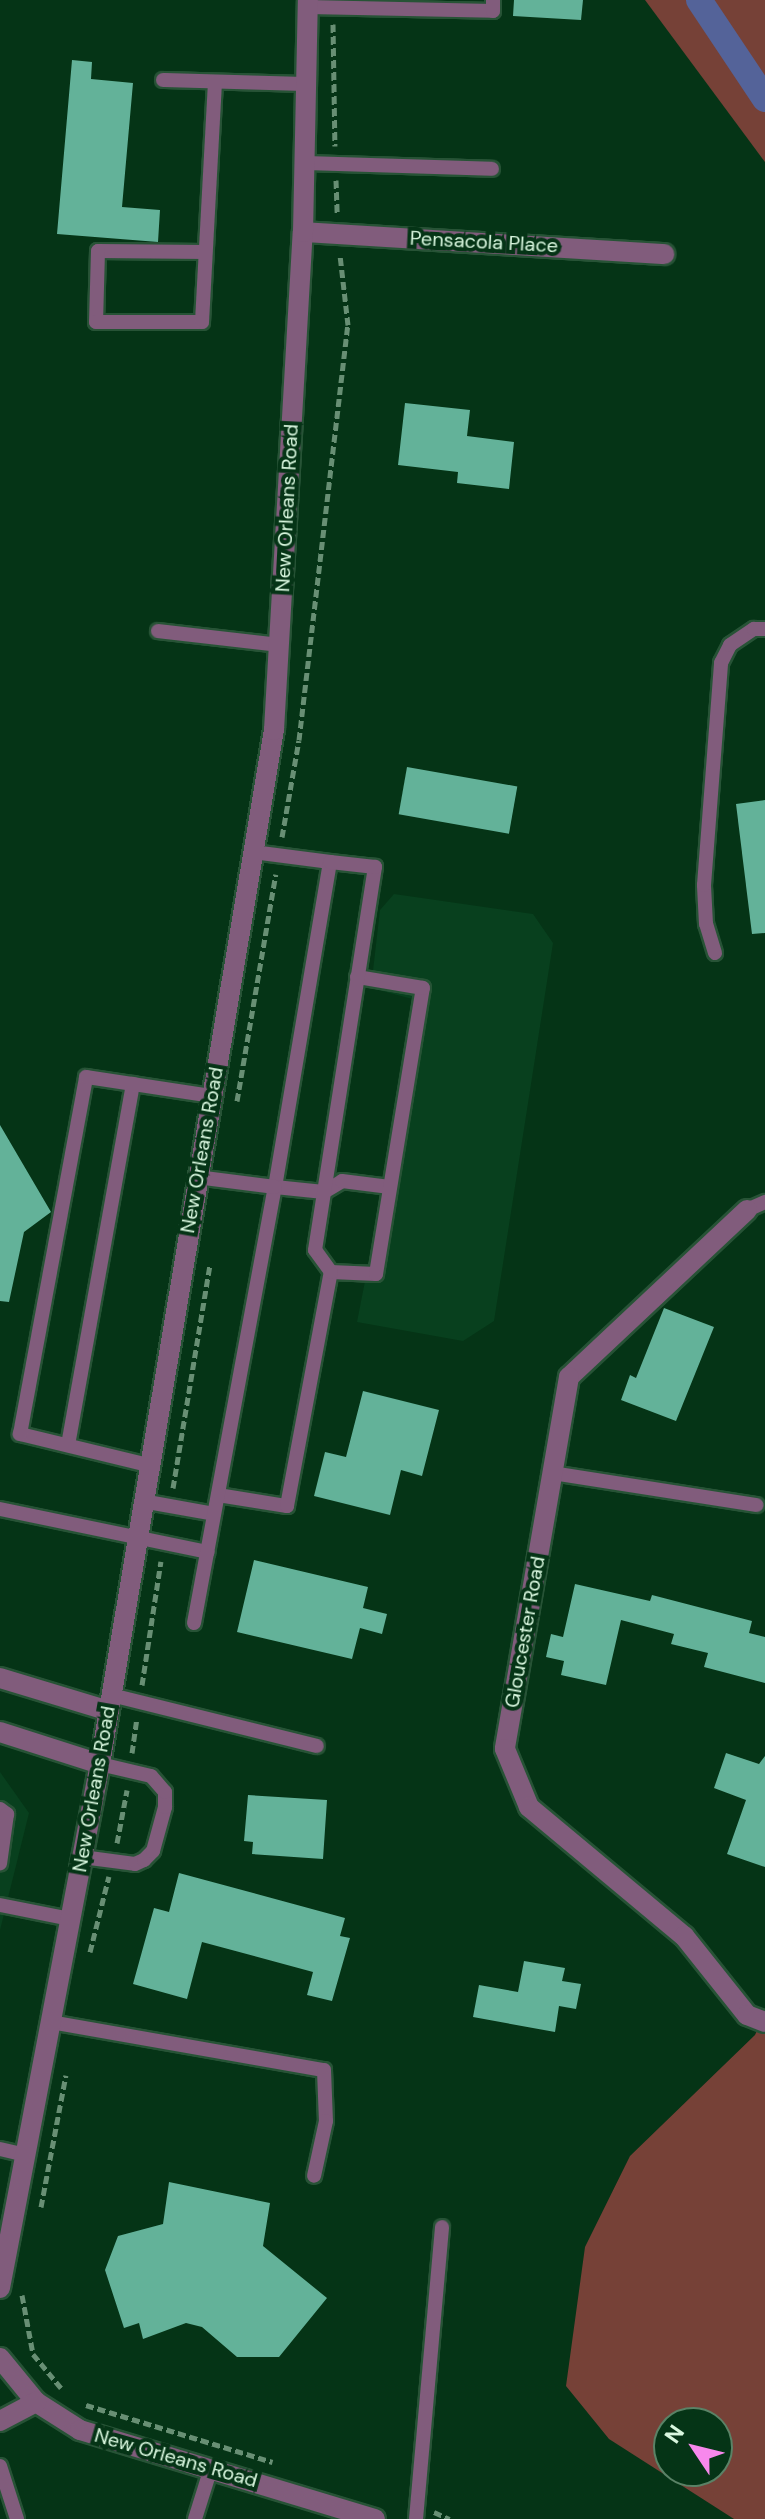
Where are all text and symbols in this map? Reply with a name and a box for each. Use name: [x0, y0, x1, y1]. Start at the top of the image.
street label: Pensacola Place: [409, 226, 559, 258]
street label: New Orleans Road: [271, 423, 303, 593]
street label: New Orleans Road: [176, 1065, 228, 1235]
street label: Gloucester Road: [500, 1554, 550, 1710]
street label: New Orleans Road: [68, 1704, 120, 1874]
north arrow: [653, 2407, 733, 2487]
text: N: [658, 2419, 691, 2449]
street label: New Orleans Road: [92, 2423, 260, 2493]

